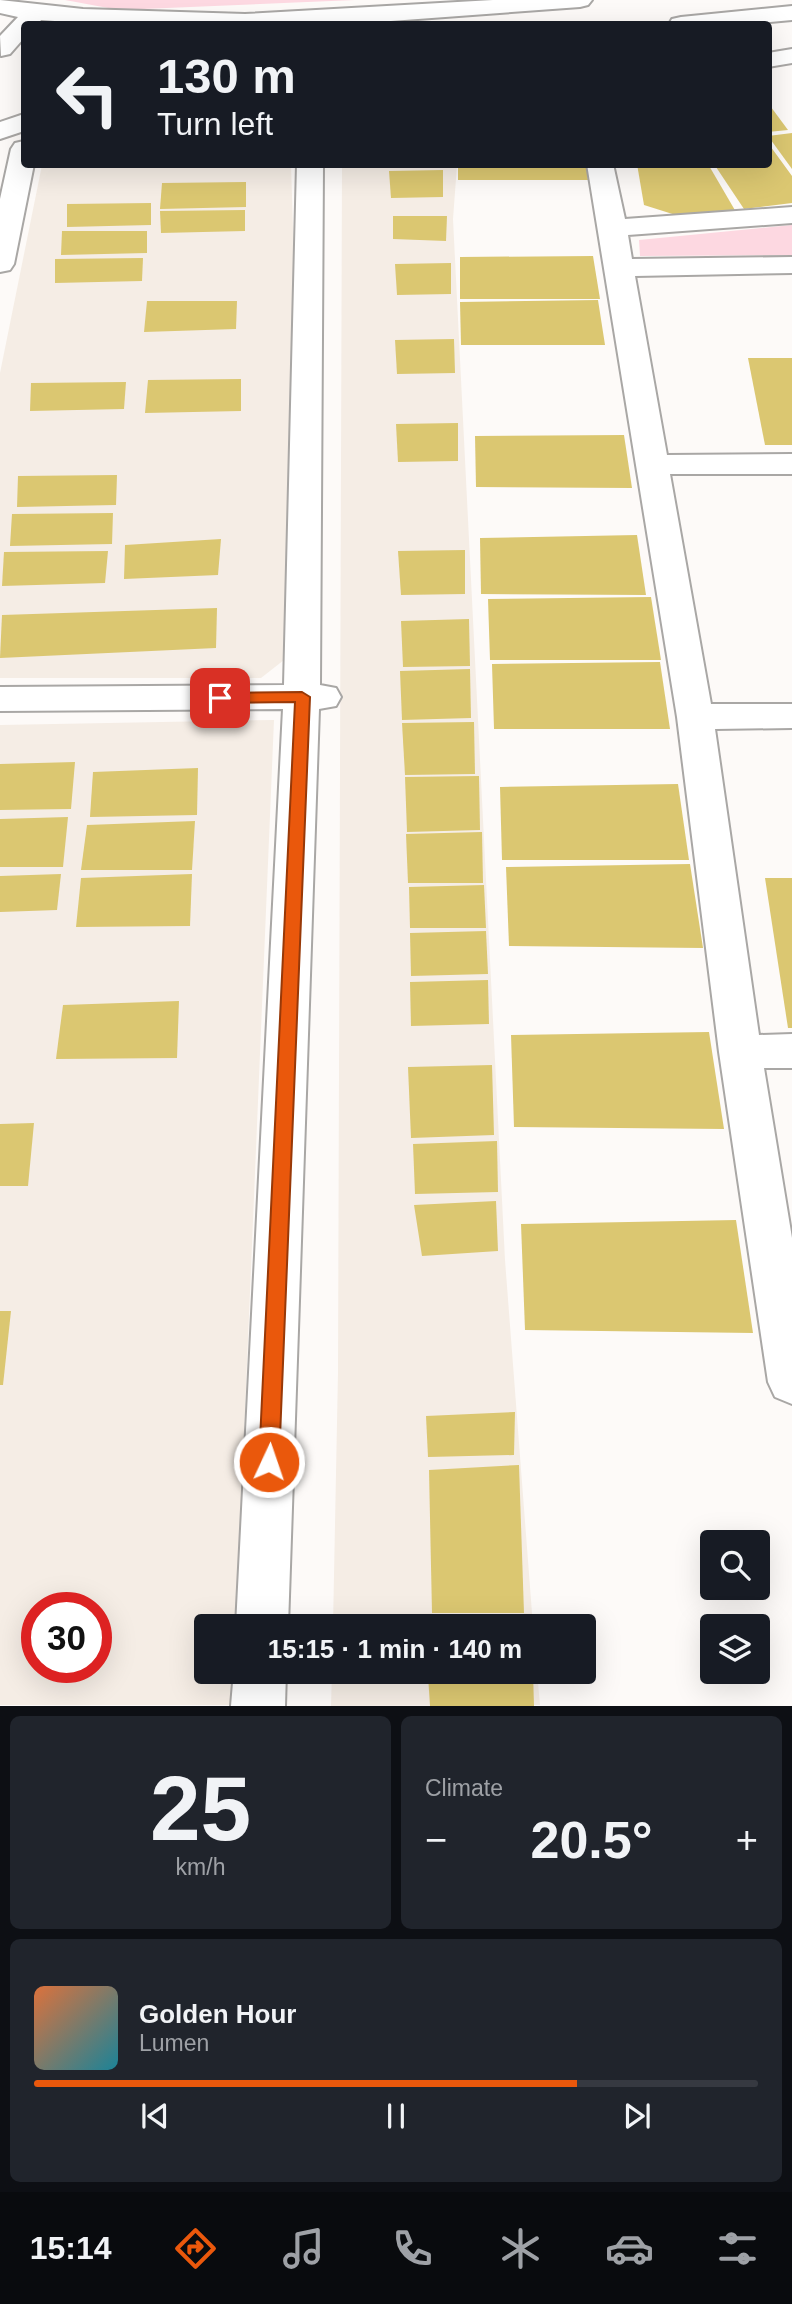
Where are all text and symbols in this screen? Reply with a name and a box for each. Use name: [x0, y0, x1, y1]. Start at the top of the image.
icon: left: [42, 49, 133, 140]
text: 130 m: [157, 49, 296, 103]
text: Turn left: [157, 106, 273, 142]
pin: [190, 668, 250, 728]
icon: arrive: [201, 679, 239, 717]
position arrow: [232, 1425, 306, 1499]
map controls: [700, 1530, 770, 1684]
button: search: [700, 1530, 770, 1600]
speed limit sign: 30: [21, 1592, 112, 1683]
button: layers: [700, 1614, 770, 1684]
text: 15:15 · 1 min · 140 m: [268, 1634, 522, 1664]
text: 25: [150, 1758, 251, 1859]
text: Climate: [425, 1775, 503, 1801]
text: 20.5°: [530, 1811, 653, 1869]
text: −: [425, 1819, 447, 1861]
text: +: [736, 1819, 758, 1861]
text: km/h: [176, 1854, 225, 1880]
text: Golden Hour: [139, 1999, 296, 2029]
text: Lumen: [139, 2030, 209, 2056]
icon: previous: [136, 2097, 174, 2135]
icon: pause: [377, 2097, 415, 2135]
icon: next: [618, 2097, 656, 2135]
icon: directions: [171, 2224, 220, 2273]
icon: music: [279, 2224, 328, 2273]
icon: phone: [388, 2224, 437, 2273]
icon: climate: [496, 2224, 545, 2273]
icon: car: [605, 2224, 654, 2273]
icon: filters: [713, 2224, 762, 2273]
text: 15:14: [30, 2230, 112, 2266]

